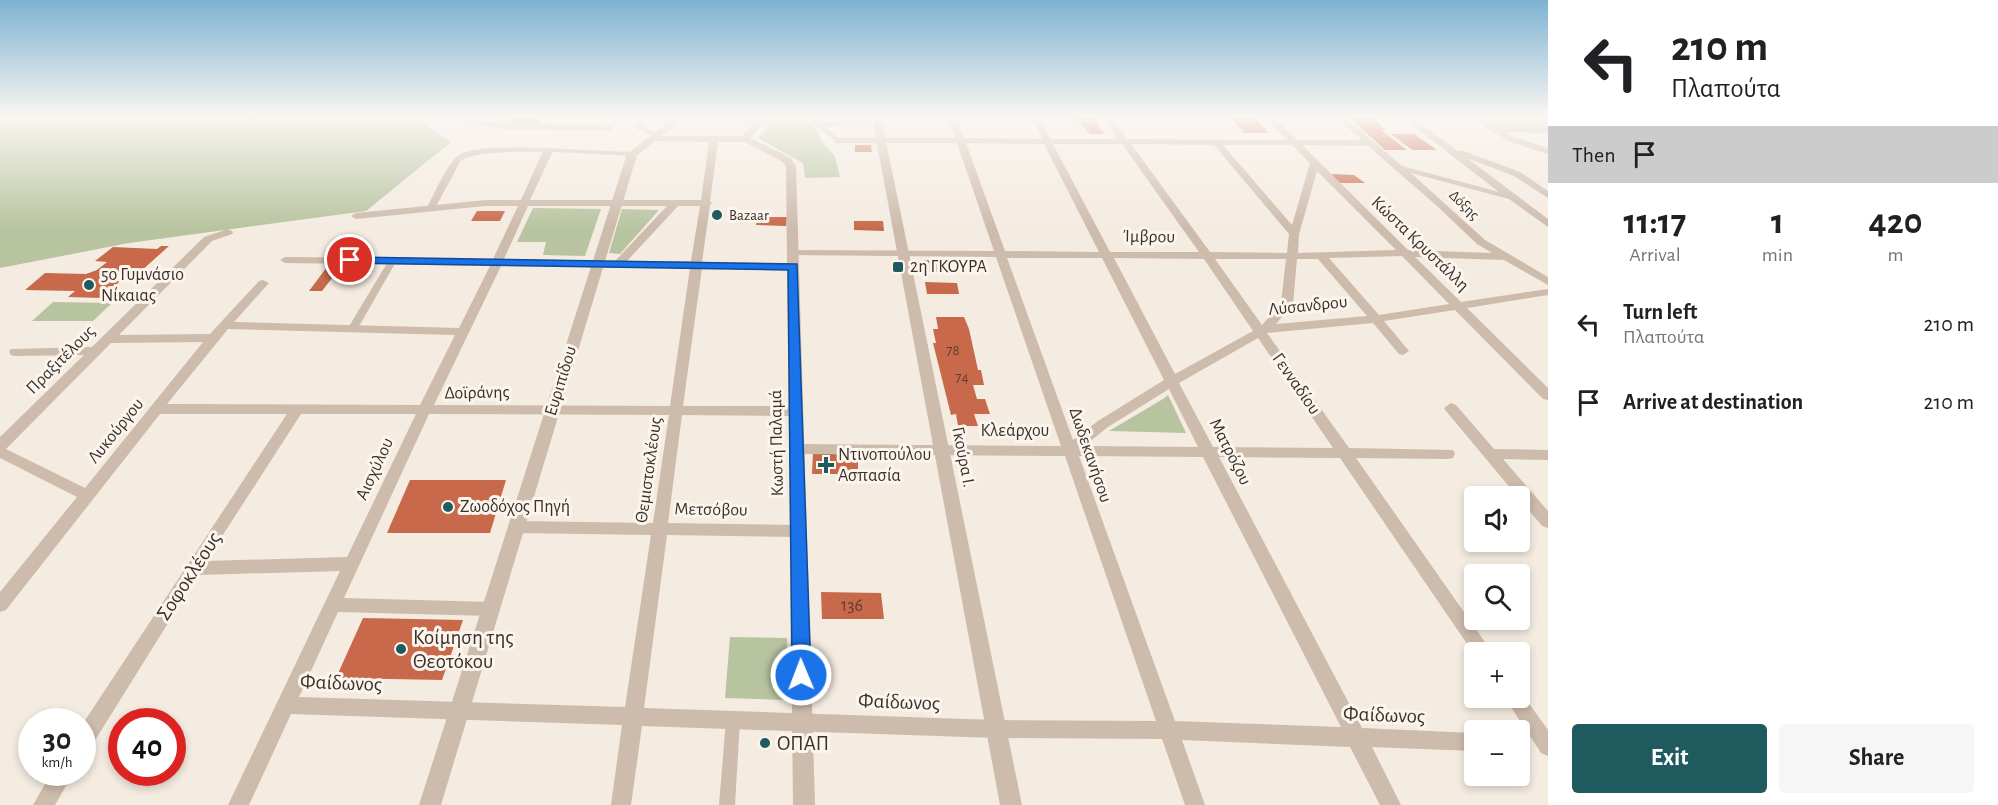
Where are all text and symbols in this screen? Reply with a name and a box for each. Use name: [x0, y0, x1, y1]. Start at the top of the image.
icon: left: [1572, 24, 1650, 102]
text: 210 m: [1671, 26, 1768, 68]
text: Πλαπούτα: [1671, 75, 1781, 102]
icon: arrive: [1628, 138, 1661, 171]
text: Then: [1572, 144, 1616, 166]
street label: Δόξης: [1446, 187, 1482, 223]
street label: Κώστα Κρυστάλλη: [1368, 193, 1472, 295]
text: 11:17: [1624, 204, 1686, 240]
text: 1: [1771, 204, 1784, 240]
text: 420: [1869, 204, 1922, 240]
marker: Bazaar: [710, 208, 724, 222]
place label: Bazaar: [729, 208, 769, 223]
street label: Ίμβρου: [1123, 228, 1175, 246]
pin: [324, 234, 375, 285]
icon: arrive: [333, 243, 366, 276]
text: Arrival: [1629, 245, 1681, 265]
text: min: [1762, 245, 1793, 265]
text: m: [1888, 245, 1904, 265]
place label: 2η ΓΚΟΥΡΑ: [910, 258, 988, 276]
marker: 2η ΓΚΟΥΡΑ: [891, 260, 905, 274]
place label: 5o Γυμνάσιο Νίκαιας: [101, 266, 184, 305]
marker: 5o Γυμνάσιο Νίκαιας: [82, 278, 96, 292]
street label: Λύσανδρου: [1268, 293, 1348, 319]
text: Turn left: [1623, 301, 1697, 323]
icon: left: [1572, 308, 1605, 341]
text: 210 m: [1924, 313, 1974, 335]
street label: Πραξιτέλους: [23, 322, 99, 398]
text: Πλαπούτα: [1623, 327, 1704, 347]
house number: 78: [946, 343, 960, 358]
street label: Ευριπίδου: [541, 344, 580, 418]
street label: Γενναδίου: [1268, 349, 1324, 418]
house number: 74: [955, 370, 969, 385]
street label: Δοϊράνης: [444, 383, 510, 403]
icon: arrive: [1572, 386, 1605, 419]
street label: Κωστή Παλαμά: [767, 389, 787, 497]
text: Arrive at destination: [1623, 391, 1803, 413]
text: 210 m: [1924, 391, 1974, 413]
street label: Λυκούργου: [85, 395, 147, 467]
street label: Δωδεκανήσου: [1065, 405, 1115, 505]
street label: Θεμιστοκλέους: [633, 416, 665, 524]
street label: Ματρόζου: [1206, 416, 1254, 488]
street label: Κλεάρχου: [981, 422, 1049, 440]
street label: Γκούρα Ι.: [948, 425, 978, 489]
street label: Αισχύλου: [353, 435, 397, 503]
place label: Ντινοπούλου Ασπασία: [838, 446, 931, 485]
marker: Ντινοπούλου Ασπασία: [819, 458, 833, 472]
map controls: [1464, 486, 1530, 786]
button: sound: [1464, 486, 1530, 552]
place label: Ζωοδόχος Πηγή: [460, 498, 570, 516]
marker: Ζωοδόχος Πηγή: [441, 500, 455, 514]
street label: Μετσόβου: [674, 500, 748, 520]
street label: Σοφοκλέους: [153, 528, 225, 624]
button: search: [1464, 564, 1530, 630]
house number: 136: [841, 597, 863, 615]
place label: Κοίμηση της Θεοτόκου: [413, 627, 514, 672]
marker: Κοίμηση της Θεοτόκου: [394, 642, 408, 656]
button: +: [1464, 642, 1530, 708]
position arrow: [769, 643, 833, 707]
street label: Φαίδωνος: [300, 671, 382, 695]
street label: Φαίδωνος: [858, 690, 940, 714]
street label: Φαίδωνος: [1343, 703, 1425, 727]
speed limit sign: 40: [108, 708, 186, 786]
button: −: [1464, 720, 1530, 786]
button: Exit: [1572, 724, 1767, 793]
button: Share: [1779, 724, 1974, 793]
text: 30: [43, 725, 71, 755]
place label: ΟΠΑΠ: [777, 733, 829, 754]
marker: ΟΠΑΠ: [758, 736, 772, 750]
text: km/h: [42, 755, 72, 770]

